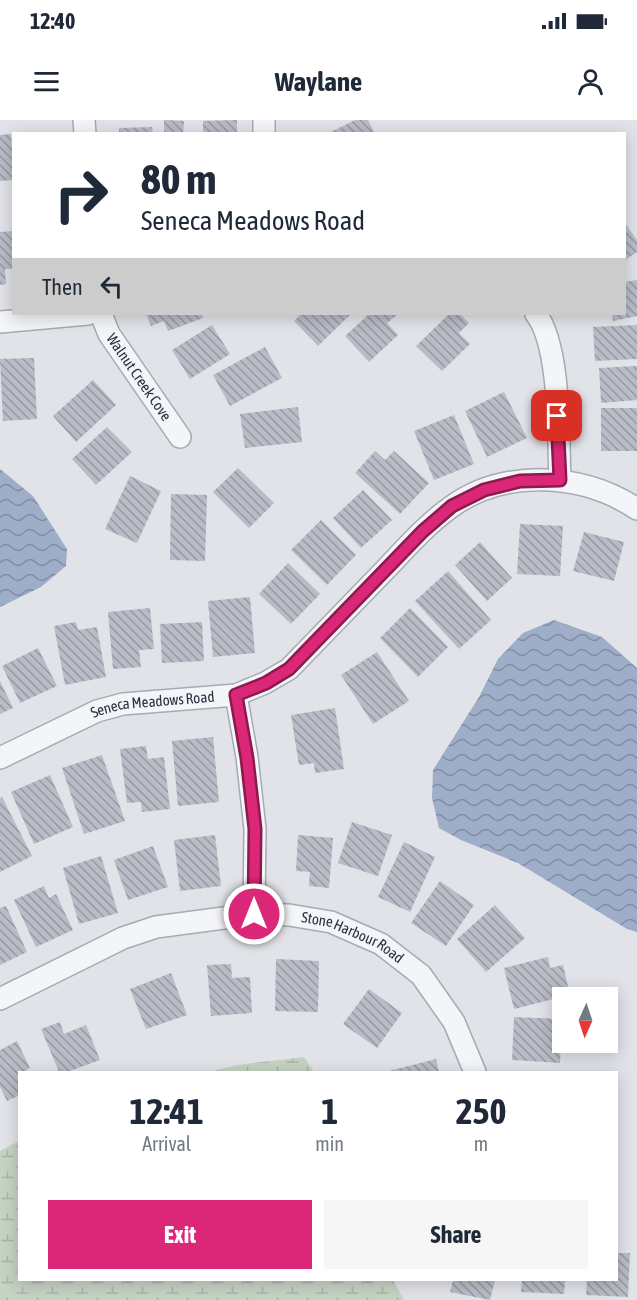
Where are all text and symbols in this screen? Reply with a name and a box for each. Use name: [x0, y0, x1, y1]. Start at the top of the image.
text: 12:40: [30, 8, 75, 34]
icon: menu: [30, 65, 63, 98]
icon: person: [574, 65, 607, 98]
text: Waylane: [275, 66, 362, 97]
text: 80 m: [141, 155, 216, 203]
icon: right: [42, 156, 120, 234]
text: Seneca Meadows Road: [141, 205, 365, 236]
icon: left: [95, 270, 128, 303]
text: Then: [42, 274, 83, 300]
street label: Walnut Creek Cove: [103, 330, 175, 424]
pin: [531, 390, 582, 441]
icon: arrive: [540, 399, 573, 432]
street label: Seneca Meadows Road: [88, 688, 215, 721]
position arrow: [222, 882, 286, 946]
street label: Stone Harbour Road: [300, 908, 407, 966]
north arrow: [552, 987, 618, 1053]
map controls: [552, 987, 618, 1053]
text: 12:41: [130, 1090, 204, 1132]
text: 1: [321, 1090, 338, 1132]
text: 250: [456, 1090, 506, 1132]
text: Arrival: [142, 1132, 191, 1155]
text: min: [315, 1132, 344, 1155]
text: m: [474, 1132, 488, 1155]
button: Exit: [48, 1200, 312, 1269]
button: Share: [324, 1200, 588, 1269]

